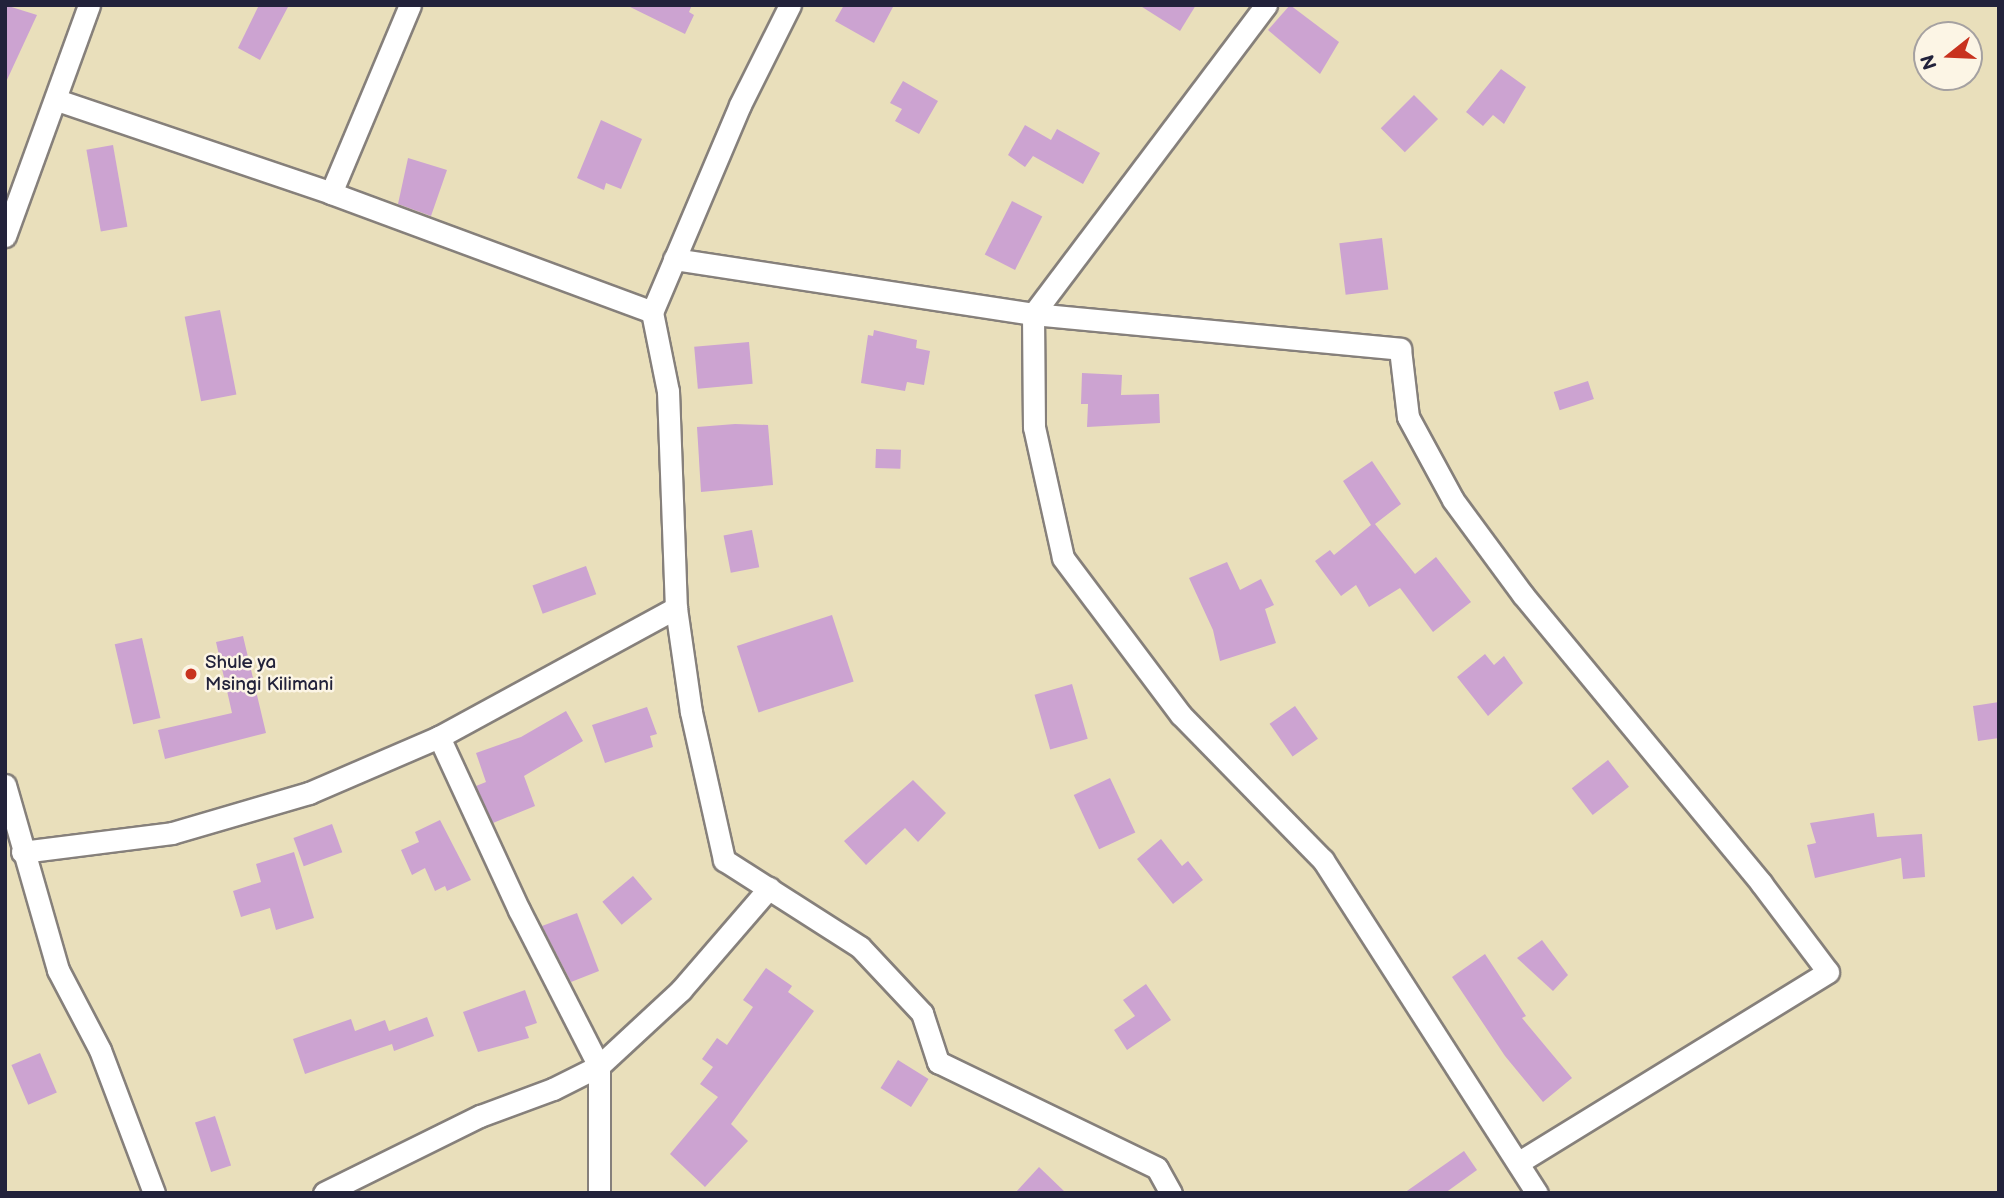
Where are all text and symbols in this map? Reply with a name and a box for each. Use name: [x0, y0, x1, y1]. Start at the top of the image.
north arrow: [1913, 21, 1983, 91]
text: N: [1916, 52, 1943, 72]
place label: Shule ya Msingi Kilimani: [205, 652, 334, 696]
marker: Shule ya Msingi Kilimani: [183, 666, 199, 682]

